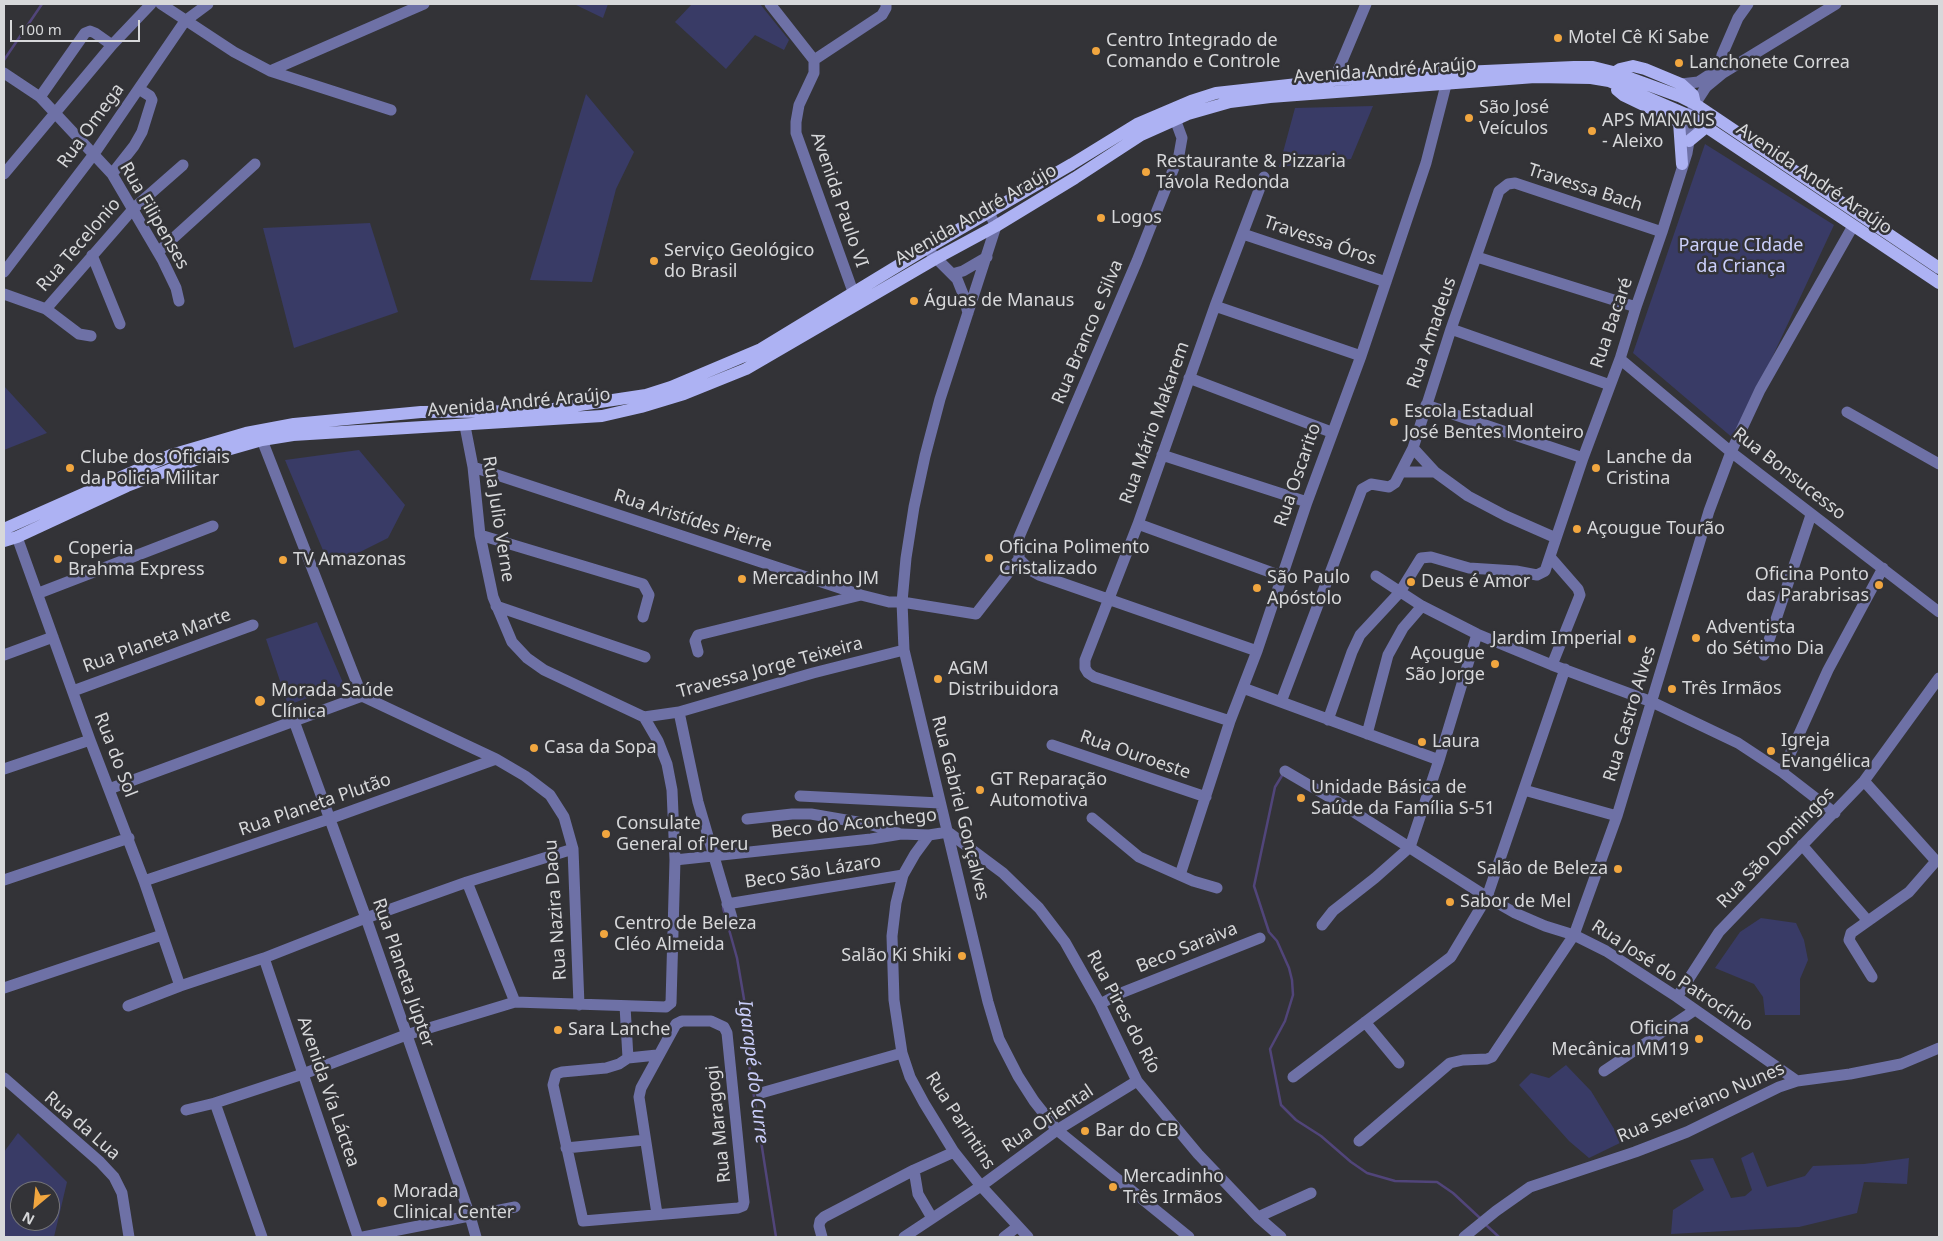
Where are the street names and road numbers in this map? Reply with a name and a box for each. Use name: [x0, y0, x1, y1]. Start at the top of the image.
street label: Avenida André Araújo: [1293, 54, 1477, 88]
street label: Rua Omega: [53, 79, 129, 173]
street label: Avenida André Araújo: [1732, 119, 1896, 239]
street label: Avenida Paulo VI: [806, 130, 872, 270]
street label: Rua Filipenses: [115, 159, 193, 273]
street label: Travessa Bach: [1525, 159, 1645, 217]
street label: Avenida André Araújo: [891, 160, 1061, 270]
street label: Rua Tecelonio: [32, 194, 126, 296]
street label: Travessa Óros: [1261, 212, 1379, 270]
street label: Rua Branco e Silva: [1048, 257, 1128, 407]
street label: Rua Amadeus: [1403, 274, 1461, 392]
street label: Rua Bacaré: [1586, 275, 1638, 371]
street label: Rua Mário Makarem: [1116, 339, 1194, 507]
street label: Avenida André Araújo: [427, 384, 611, 422]
street label: Rua Oscarito: [1270, 420, 1326, 530]
street label: Rua Bonsucesso: [1728, 423, 1850, 525]
street label: Rua Julio Verne: [477, 454, 519, 584]
street label: Rua Aristídes Pierre: [611, 485, 775, 557]
street label: Rua Planeta Marte: [80, 604, 234, 678]
street label: Travessa Jorge Teixeira: [675, 633, 865, 703]
street label: Rua Castro Alves: [1599, 644, 1661, 784]
street label: Rua do Sol: [89, 710, 141, 800]
street label: Rua Gabriel Gonçalves: [927, 714, 993, 902]
street label: Rua Ouroeste: [1077, 726, 1193, 784]
street label: Rua Planeta Plutão: [236, 769, 394, 841]
street label: Rua São Domingos: [1713, 783, 1839, 913]
street label: Beco do Aconchego: [770, 805, 938, 843]
street label: Rua Nazira Daou: [540, 839, 572, 981]
street label: Beco São Lázaro: [743, 851, 883, 893]
street label: Rua Planeta Júpter: [367, 896, 439, 1050]
street label: Rua José do Patrocínio: [1587, 916, 1757, 1036]
street label: Beco Saraiva: [1133, 918, 1241, 978]
street label: Rua Pires do Río: [1081, 947, 1165, 1077]
street label: Avenida Vía Láctea: [292, 1014, 364, 1170]
street label: Rua Severiano Nunes: [1614, 1058, 1788, 1148]
street label: Rua Maragogi: [702, 1064, 736, 1184]
street label: Rua Parintins: [920, 1068, 1000, 1174]
street label: Rua Oriental: [998, 1080, 1098, 1158]
street label: Rua da Lua: [40, 1087, 124, 1165]

